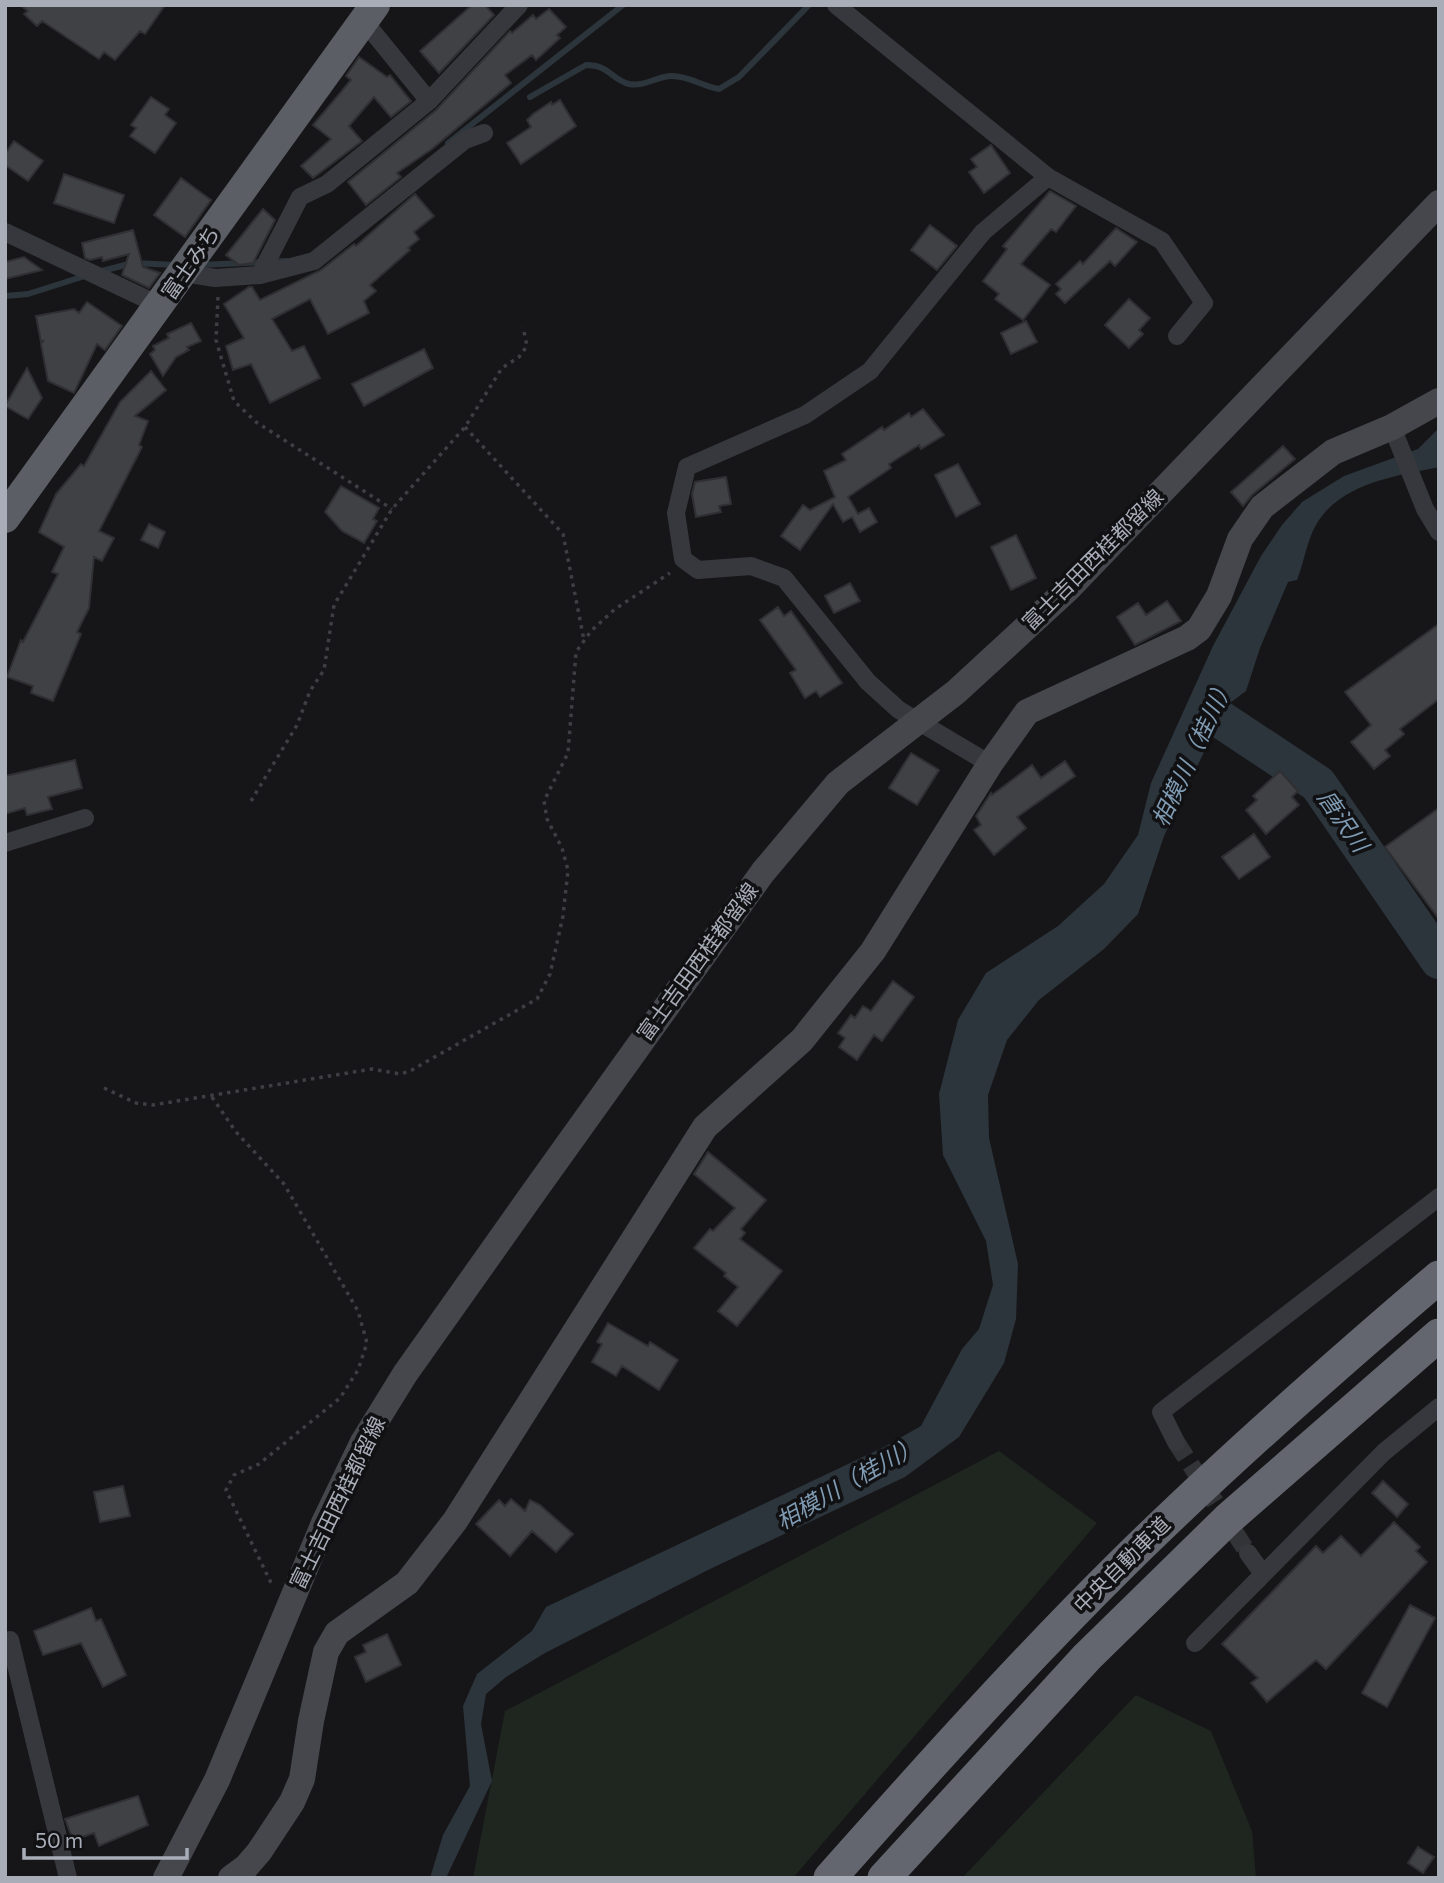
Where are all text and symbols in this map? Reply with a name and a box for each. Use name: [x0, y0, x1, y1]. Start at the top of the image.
street label: 富士みち: [155, 221, 224, 304]
street label: 富士吉田西桂都留線: [1016, 483, 1168, 635]
water label: 相模川（桂川）: [1145, 673, 1239, 830]
water label: 唐沢川: [1313, 784, 1377, 859]
street label: 富士吉田西桂都留線: [631, 877, 762, 1045]
street label: 富士吉田西桂都留線: [284, 1412, 389, 1593]
water label: 相模川（桂川）: [771, 1430, 924, 1535]
street label: 中央自動車道: [1068, 1511, 1174, 1617]
scale bar: [24, 1816, 187, 1860]
text: 50 m: [35, 1827, 83, 1852]

